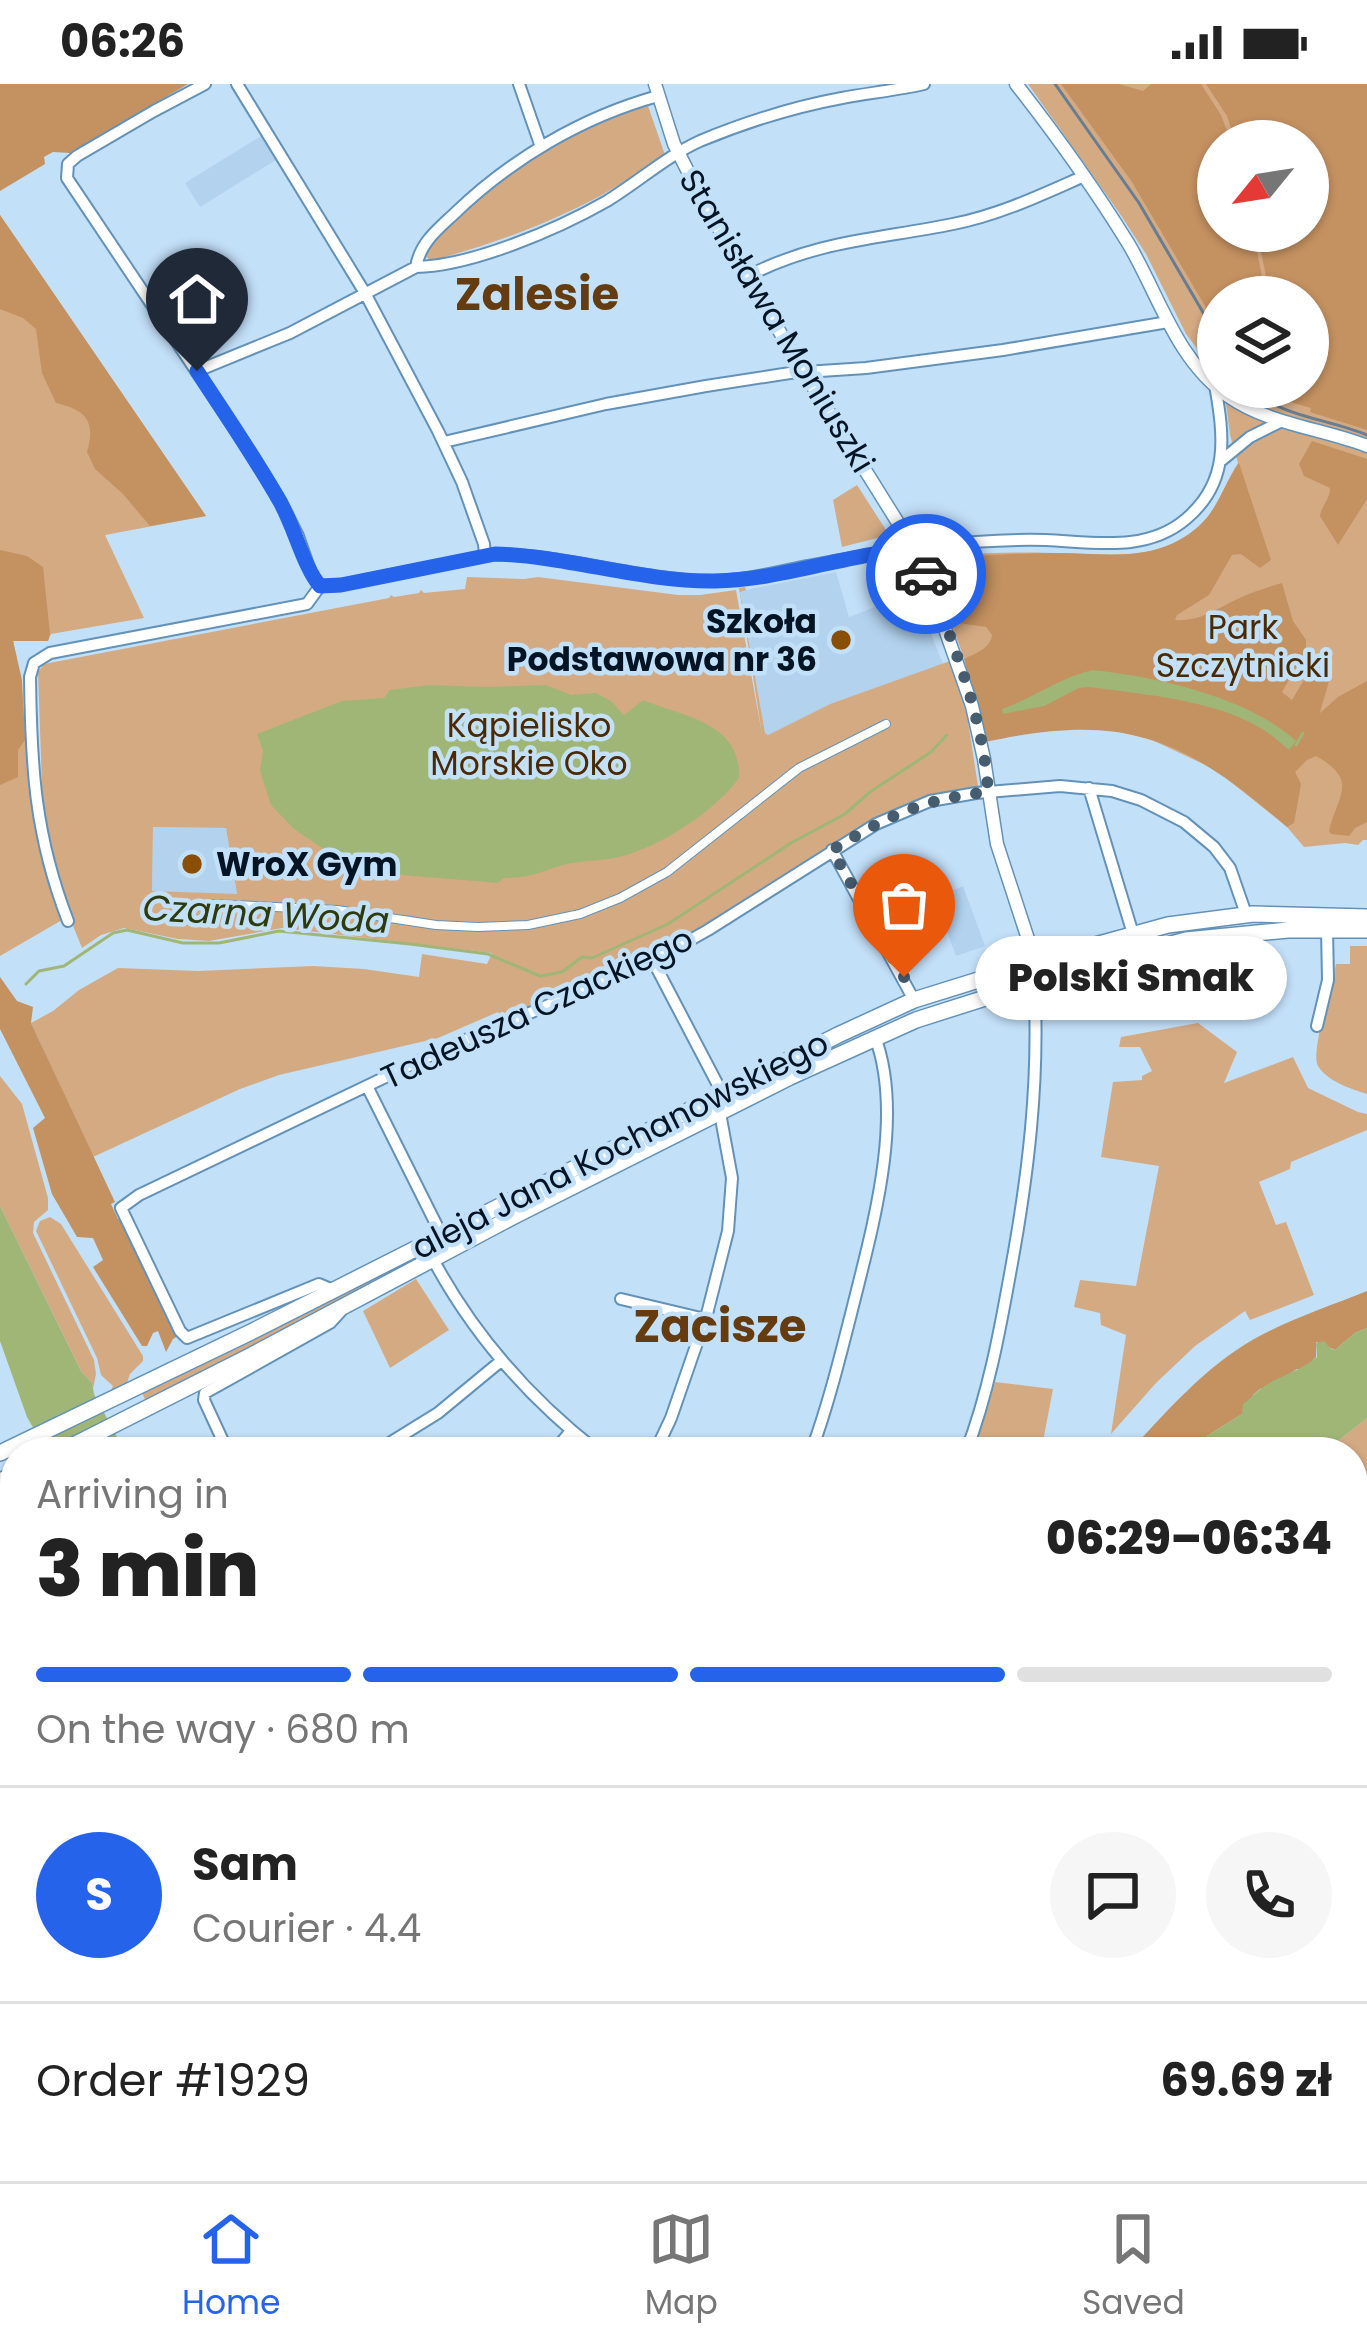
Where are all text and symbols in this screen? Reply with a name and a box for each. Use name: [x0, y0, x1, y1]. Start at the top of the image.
text: 06:26: [60, 10, 185, 73]
north arrow: [1197, 120, 1329, 252]
map controls: [1197, 120, 1329, 408]
street label: Stanisława Moniuszki: [668, 161, 886, 481]
pin: [146, 248, 248, 371]
district label: Zalesie: [455, 263, 619, 326]
icon: home: [164, 266, 230, 332]
button: layers: [1197, 276, 1329, 408]
courier: [866, 514, 986, 634]
icon: car: [893, 541, 959, 607]
place label: Szkoła Podstawowa nr 36: [507, 598, 817, 683]
park label: Park Szczytnicki: [1156, 604, 1330, 689]
marker: Szkoła Podstawowa nr 36: [828, 627, 854, 653]
park label: Kąpielisko Morskie Oko: [430, 702, 628, 787]
place label: WroX Gym: [216, 841, 397, 888]
marker: WroX Gym: [179, 851, 205, 877]
pin: [853, 854, 955, 977]
icon: bag: [871, 872, 937, 938]
water label: Czarna Woda: [141, 882, 391, 946]
street label: Tadeusza Czackiego: [373, 915, 701, 1101]
callout: Polski Smak: [976, 935, 1288, 1019]
text: Polski Smak: [1008, 950, 1254, 1005]
street label: aleja Jana Kochanowskiego: [403, 1019, 837, 1271]
district label: Zacisze: [633, 1295, 807, 1358]
text: Arriving in: [36, 1467, 229, 1522]
text: 06:29–06:34: [1046, 1507, 1332, 1570]
text: 3 min: [36, 1514, 259, 1623]
text: On the way · 680 m: [36, 1702, 410, 1757]
button: chat: [1050, 1832, 1176, 1958]
button: phone: [1206, 1832, 1332, 1958]
text: Sam: [192, 1833, 298, 1896]
text: S: [85, 1863, 113, 1926]
text: Courier · 4.4: [192, 1901, 421, 1956]
text: Order #1929: [36, 2049, 310, 2112]
text: 69.69 zł: [1160, 2049, 1332, 2112]
tab: Home: [182, 2206, 281, 2328]
tab: Map: [645, 2206, 718, 2328]
tab: Saved: [1082, 2206, 1185, 2328]

